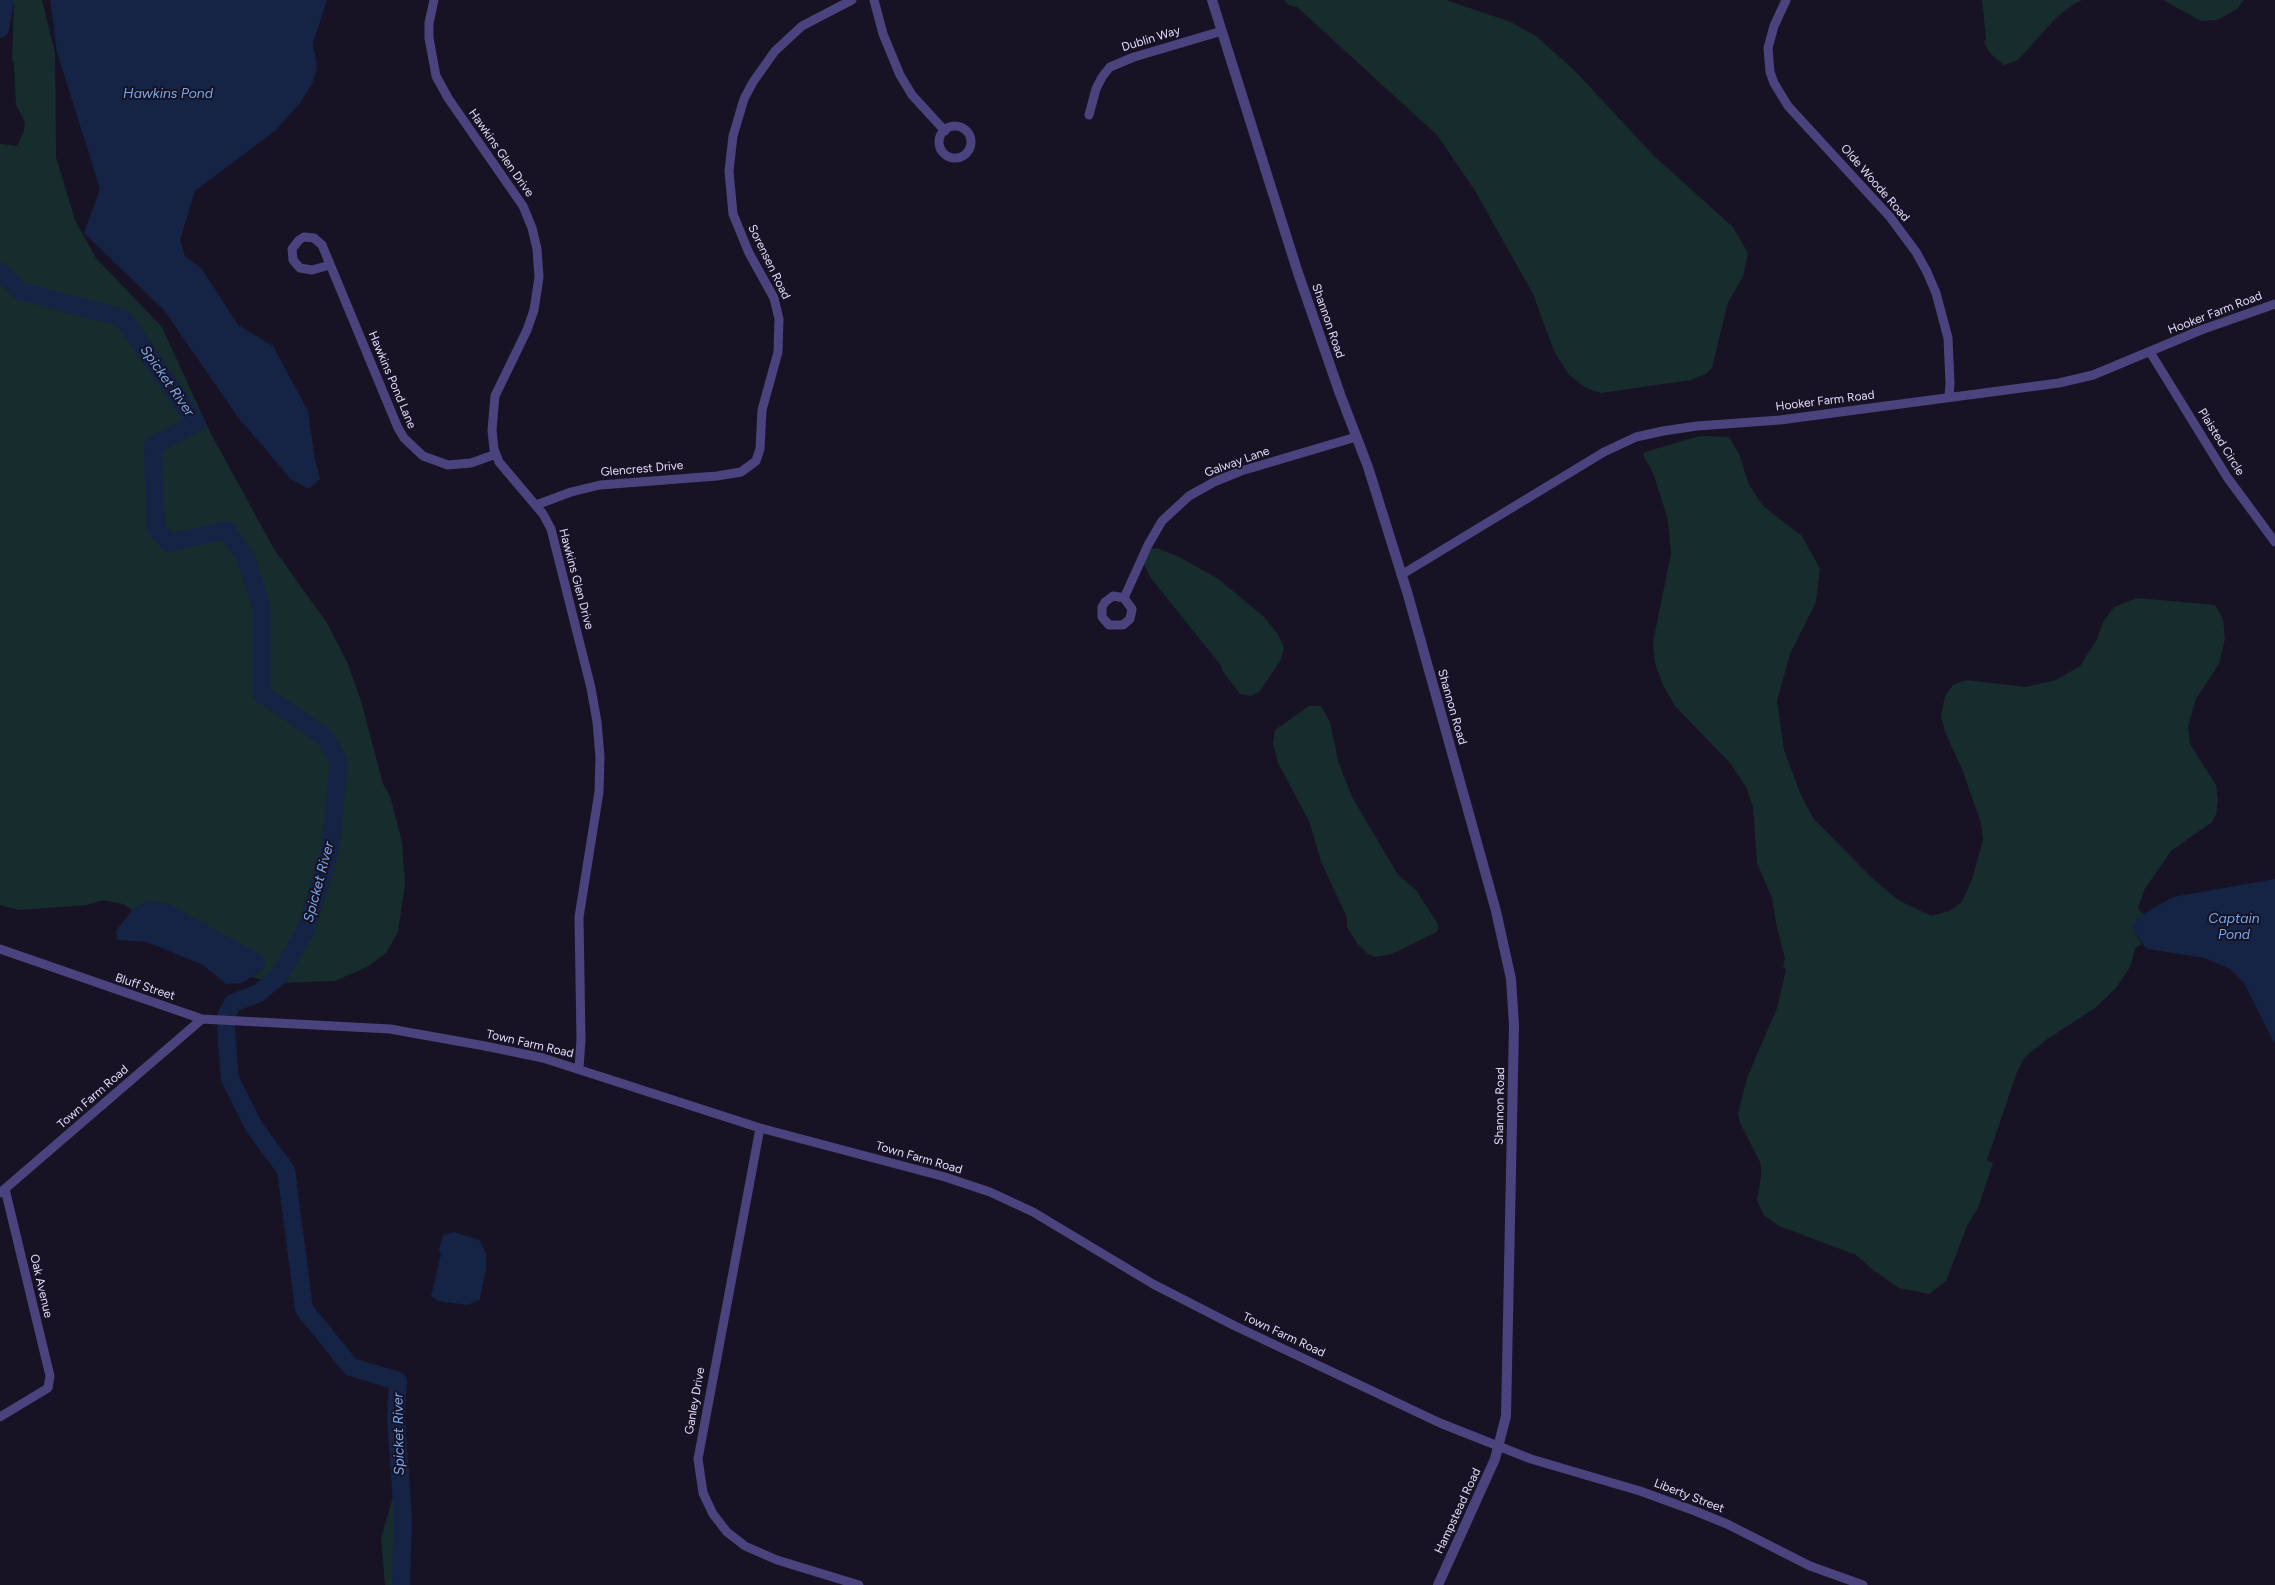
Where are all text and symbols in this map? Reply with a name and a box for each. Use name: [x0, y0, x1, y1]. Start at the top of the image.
street label: Dublin Way: [1120, 23, 1182, 55]
water label: Hawkins Pond: [123, 86, 213, 102]
street label: Hawkins Glen Drive: [465, 106, 537, 200]
street label: Olde Woode Road: [1838, 141, 1912, 225]
street label: Sorensen Road: [745, 222, 793, 302]
street label: Shannon Road: [1309, 282, 1347, 360]
street label: Hooker Farm Road: [2166, 288, 2264, 338]
street label: Hawkins Pond Lane: [365, 329, 419, 431]
water label: Spicket River: [136, 342, 198, 420]
street label: Hooker Farm Road: [1775, 388, 1875, 414]
street label: Plaisted Circle: [2195, 406, 2247, 478]
street label: Galway Lane: [1203, 444, 1271, 480]
street label: Glencrest Drive: [600, 458, 684, 480]
street label: Hawkins Glen Drive: [556, 527, 596, 631]
street label: Shannon Road: [1434, 668, 1470, 746]
water label: Spicket River: [300, 840, 338, 924]
water label: Captain Pond: [2208, 911, 2260, 944]
street label: Bluff Street: [113, 971, 177, 1003]
street label: Town Farm Road: [485, 1027, 575, 1061]
street label: Town Farm Road: [55, 1062, 131, 1132]
street label: Shannon Road: [1492, 1067, 1508, 1145]
street label: Town Farm Road: [874, 1139, 964, 1177]
street label: Oak Avenue: [27, 1253, 55, 1319]
street label: Town Farm Road: [1241, 1310, 1327, 1360]
street label: Ganley Drive: [682, 1366, 708, 1436]
water label: Spicket River: [390, 1393, 408, 1475]
street label: Hampstead Road: [1432, 1466, 1484, 1556]
street label: Liberty Street: [1652, 1476, 1726, 1516]

